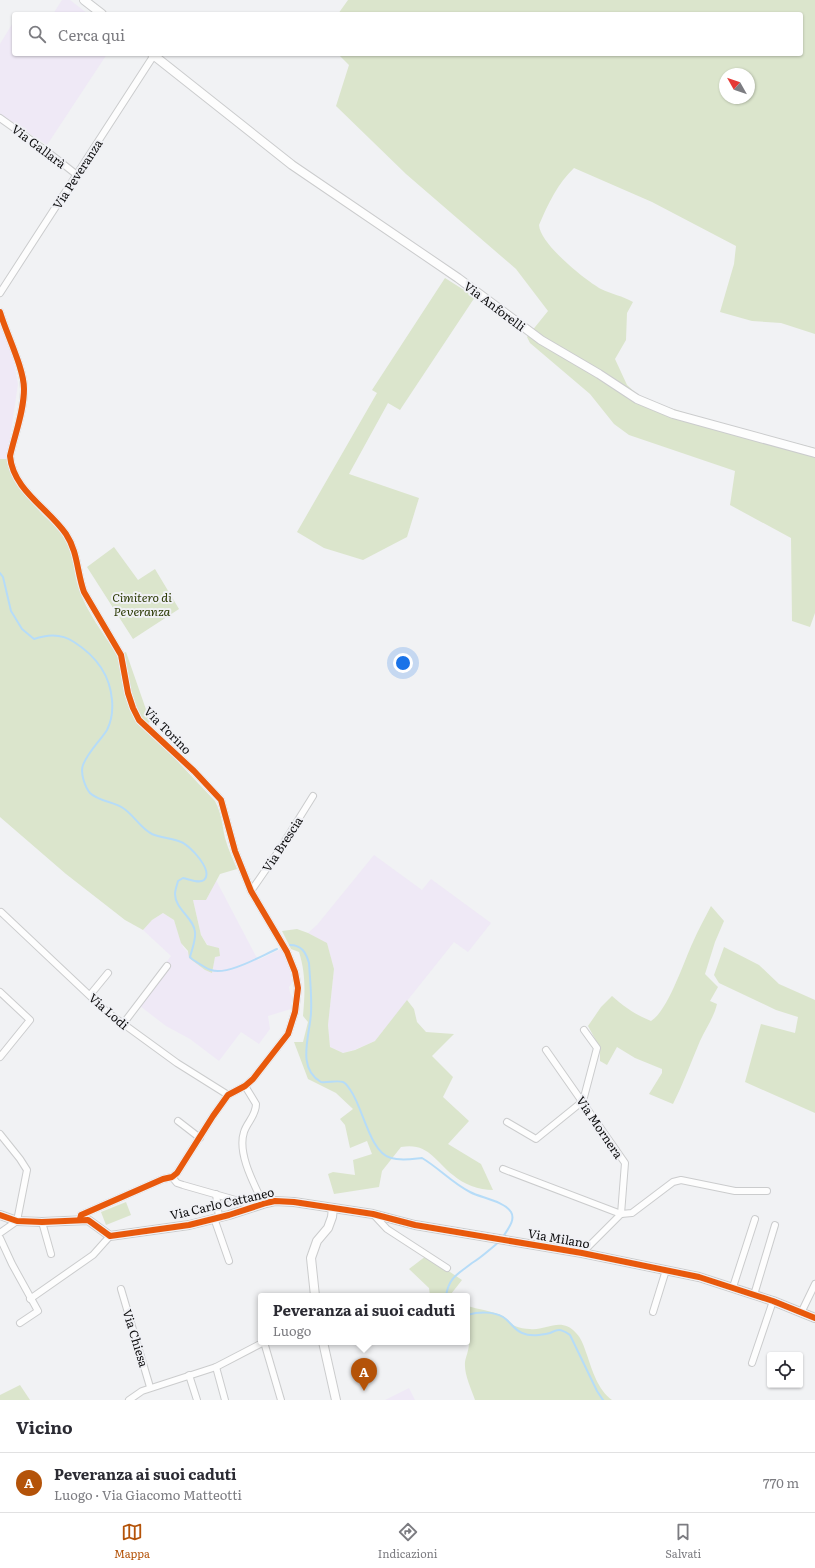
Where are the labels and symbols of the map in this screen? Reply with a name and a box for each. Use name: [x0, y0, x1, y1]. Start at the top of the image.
north arrow: [719, 68, 755, 104]
street label: Via Gallarà: [8, 120, 70, 173]
street label: Via Peveranza: [48, 135, 107, 212]
street label: Via Anforelli: [460, 277, 530, 335]
park label: Cimitero di Peveranza: [112, 588, 172, 620]
your location: [393, 653, 413, 673]
street label: Via Torino: [140, 702, 196, 758]
street label: Via Brescia: [257, 812, 307, 875]
street label: Via Lodi: [85, 989, 133, 1033]
street label: Via Mornera: [572, 1092, 628, 1162]
street label: Via Carlo Cattaneo: [168, 1182, 276, 1224]
street label: Via Milano: [527, 1224, 591, 1252]
street label: Via Chiesa: [119, 1307, 153, 1370]
pin: A: [351, 1358, 377, 1391]

